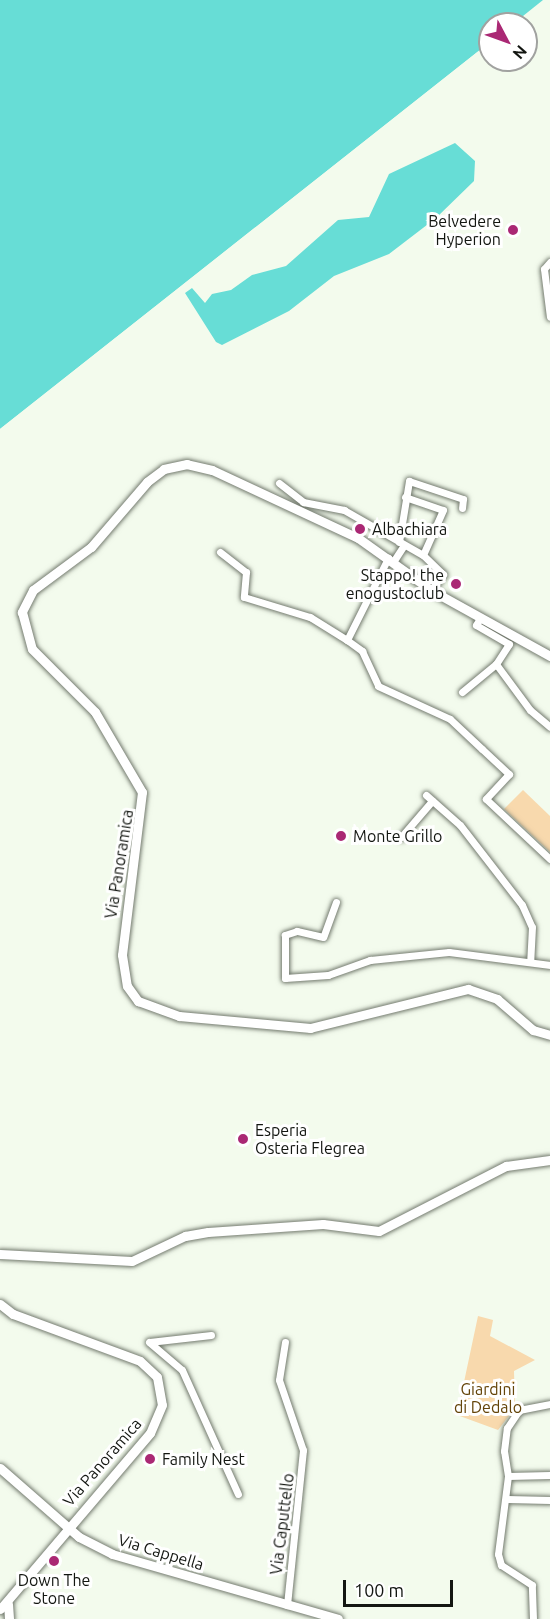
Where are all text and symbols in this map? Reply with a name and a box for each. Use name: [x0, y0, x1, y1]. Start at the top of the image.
north arrow: [478, 12, 538, 72]
text: N: [509, 42, 531, 63]
place label: Belvedere Hyperion: [428, 211, 501, 249]
marker: Belvedere Hyperion: [506, 223, 520, 237]
place label: Albachiara: [372, 519, 447, 539]
marker: Albachiara: [353, 522, 367, 536]
place label: Stappo! the enogustoclub: [346, 565, 444, 603]
marker: Stappo! the enogustoclub: [449, 577, 463, 591]
street label: Via Panoramica: [101, 808, 137, 920]
place label: Monte Grillo: [353, 826, 442, 846]
marker: Monte Grillo: [334, 829, 348, 843]
place label: Esperia Osteria Flegrea: [255, 1120, 365, 1158]
marker: Esperia Osteria Flegrea: [236, 1132, 250, 1146]
park label: Giardini di Dedalo: [454, 1379, 522, 1417]
street label: Via Panoramica: [59, 1414, 145, 1510]
place label: Family Nest: [162, 1449, 245, 1469]
marker: Family Nest: [143, 1452, 157, 1466]
street label: Via Caputtello: [266, 1472, 298, 1576]
street label: Via Cappella: [116, 1530, 206, 1574]
marker: Down The Stone: [47, 1554, 61, 1568]
scale bar: [346, 1568, 456, 1606]
place label: Down The Stone: [18, 1570, 90, 1608]
text: 100 m: [354, 1580, 404, 1600]

